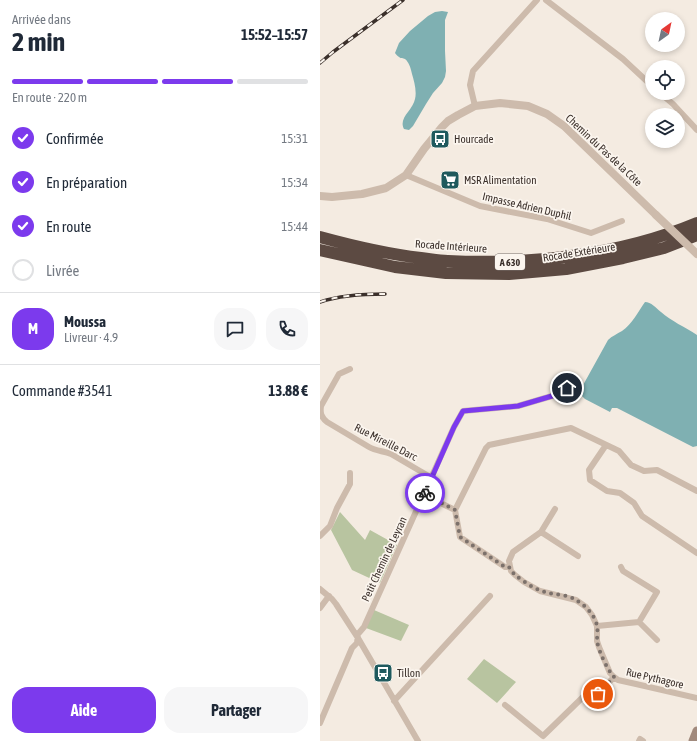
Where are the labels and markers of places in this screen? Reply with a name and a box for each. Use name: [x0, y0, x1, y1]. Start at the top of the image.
bus stop icon: Hourcade: [429, 128, 451, 150]
place label: Hourcade: [454, 133, 494, 145]
supermarket icon: MSR Alimentation: [439, 169, 461, 191]
place label: MSR Alimentation: [464, 174, 537, 186]
pin: [550, 371, 584, 405]
bus stop icon: Tillon: [372, 662, 394, 684]
place label: Tillon: [397, 667, 420, 679]
pin: [581, 677, 615, 711]

